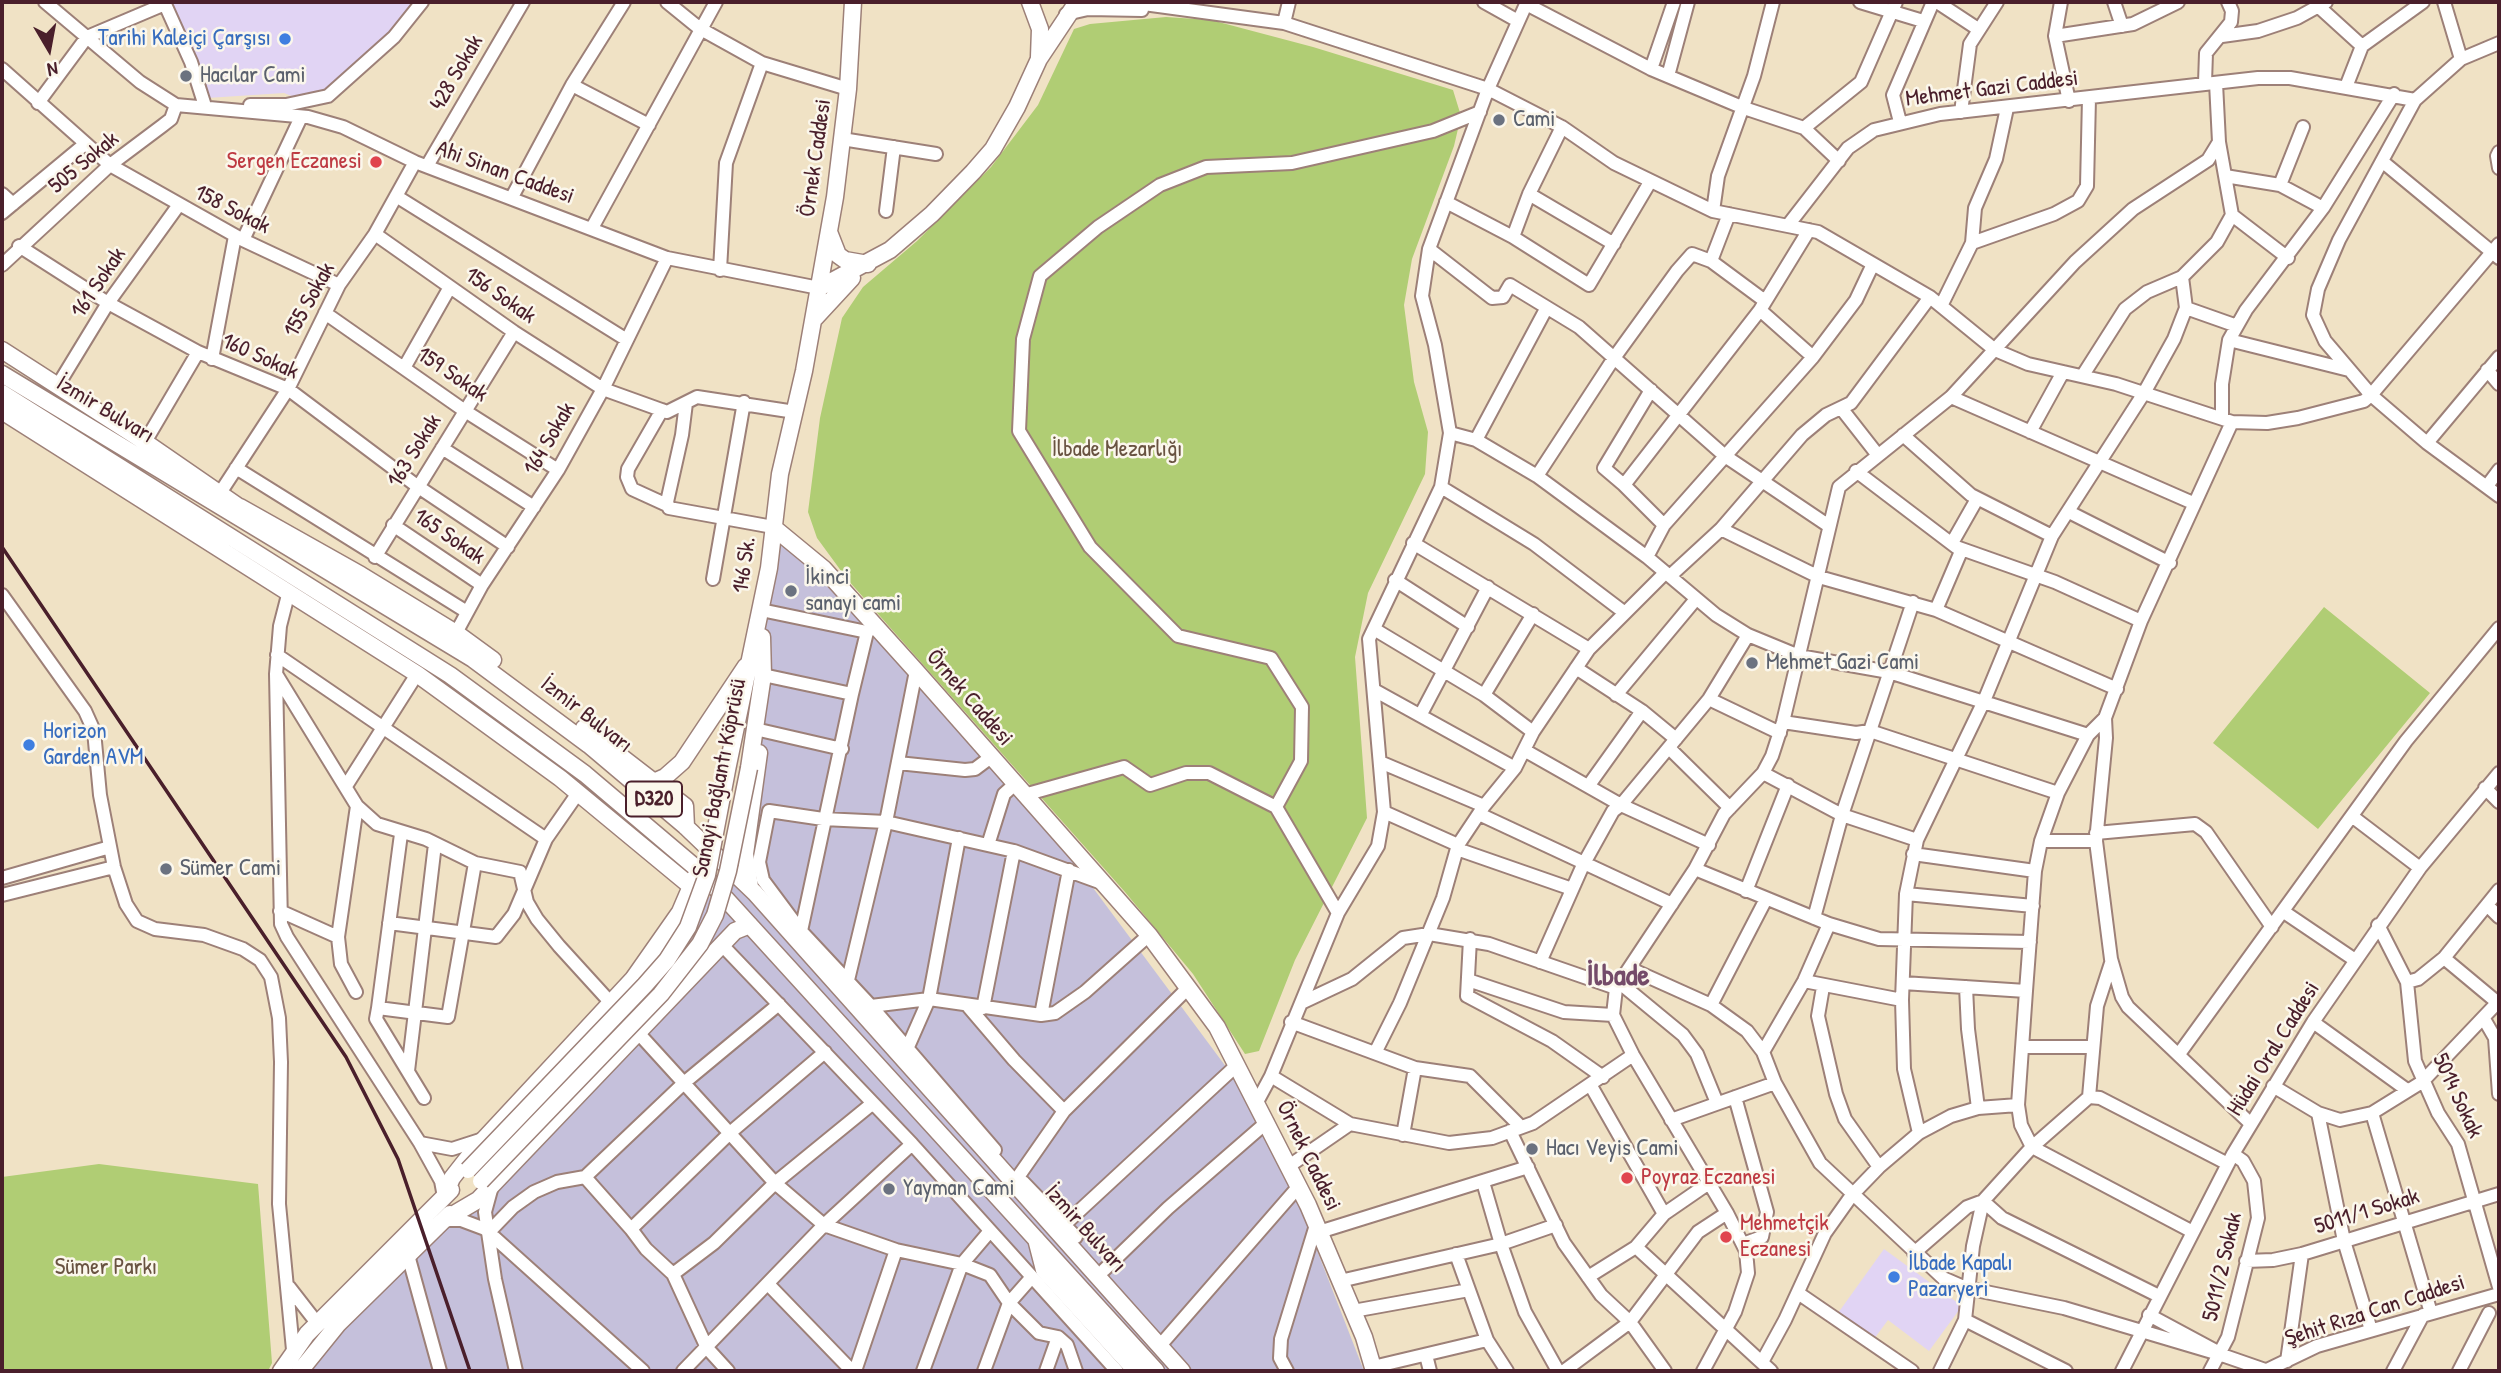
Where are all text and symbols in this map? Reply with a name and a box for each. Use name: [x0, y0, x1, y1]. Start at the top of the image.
north arrow: [14, 14, 84, 84]
place label: Tarihi Kaleiçi Çarşısı: [98, 25, 271, 53]
street label: 428 Sokak: [424, 30, 490, 116]
marker: Tarihi Kaleiçi Çarşısı: [277, 31, 293, 47]
text: N: [45, 56, 60, 83]
place label: Hacılar Cami: [200, 62, 306, 90]
street label: Mehmet Gazi Caddesi: [1904, 65, 2080, 113]
marker: Hacılar Cami: [178, 68, 194, 84]
street label: Örnek Caddesi: [794, 97, 838, 219]
place label: Cami: [1513, 106, 1555, 134]
marker: Cami: [1491, 112, 1507, 128]
street label: 505 Sokak: [43, 126, 125, 200]
street label: Ahi Sinan Caddesi: [432, 135, 578, 211]
place label: Sergen Eczanesi: [227, 148, 362, 176]
marker: Sergen Eczanesi: [368, 154, 384, 170]
street label: 158 Sokak: [190, 179, 274, 241]
street label: 161 Sokak: [65, 242, 133, 324]
street label: 155 Sokak: [278, 258, 342, 342]
street label: 156 Sokak: [459, 262, 541, 330]
street label: 160 Sokak: [217, 328, 303, 386]
street label: 159 Sokak: [411, 341, 493, 409]
street label: İzmir Bulvarı: [51, 370, 159, 450]
street label: 164 Sokak: [518, 398, 582, 480]
street label: 163 Sokak: [382, 409, 448, 493]
park label: İlbade Mezarlığı: [1052, 436, 1182, 464]
street label: 165 Sokak: [408, 503, 490, 571]
street label: 146 Sk.: [727, 535, 763, 595]
place label: İkinci sanayi cami: [805, 564, 901, 618]
marker: İkinci sanayi cami: [783, 583, 799, 599]
street label: Örnek Caddesi: [920, 644, 1018, 752]
place label: Mehmet Gazi Cami: [1766, 649, 1919, 677]
marker: Mehmet Gazi Cami: [1744, 655, 1760, 671]
street label: İzmir Bulvarı: [534, 670, 638, 760]
street label: Sanayi Bağlantı Köprüsü: [687, 677, 753, 879]
place label: Horizon Garden AVM: [43, 718, 144, 772]
marker: Horizon Garden AVM: [21, 737, 37, 753]
road number: D320: [626, 782, 682, 816]
place label: Sümer Cami: [180, 855, 281, 883]
marker: Sümer Cami: [158, 861, 174, 877]
district label: İlbade: [1587, 959, 1649, 995]
street label: Hüdai Oral Caddesi: [2222, 977, 2326, 1121]
street label: 5014 Sokak: [2425, 1049, 2489, 1143]
street label: Örnek Caddesi: [1270, 1097, 1346, 1215]
place label: Hacı Veyis Cami: [1546, 1135, 1679, 1163]
marker: Hacı Veyis Cami: [1524, 1141, 1540, 1157]
place label: Poyraz Eczanesi: [1641, 1164, 1776, 1192]
marker: Poyraz Eczanesi: [1619, 1170, 1635, 1186]
place label: Yayman Cami: [903, 1175, 1015, 1203]
street label: İzmir Bulvarı: [1038, 1179, 1132, 1279]
marker: Yayman Cami: [881, 1181, 897, 1197]
street label: 5011/1 Sokak: [2311, 1183, 2423, 1241]
place label: Mehmetçik Eczanesi: [1740, 1210, 1829, 1264]
street label: 5011/2 Sokak: [2197, 1210, 2249, 1324]
marker: Mehmetçik Eczanesi: [1718, 1229, 1734, 1245]
place label: İlbade Kapalı Pazaryeri: [1908, 1250, 2013, 1304]
park label: Sümer Parkı: [55, 1254, 157, 1282]
marker: İlbade Kapalı Pazaryeri: [1886, 1269, 1902, 1285]
street label: Şehit Rıza Can Caddesi: [2282, 1269, 2468, 1353]

